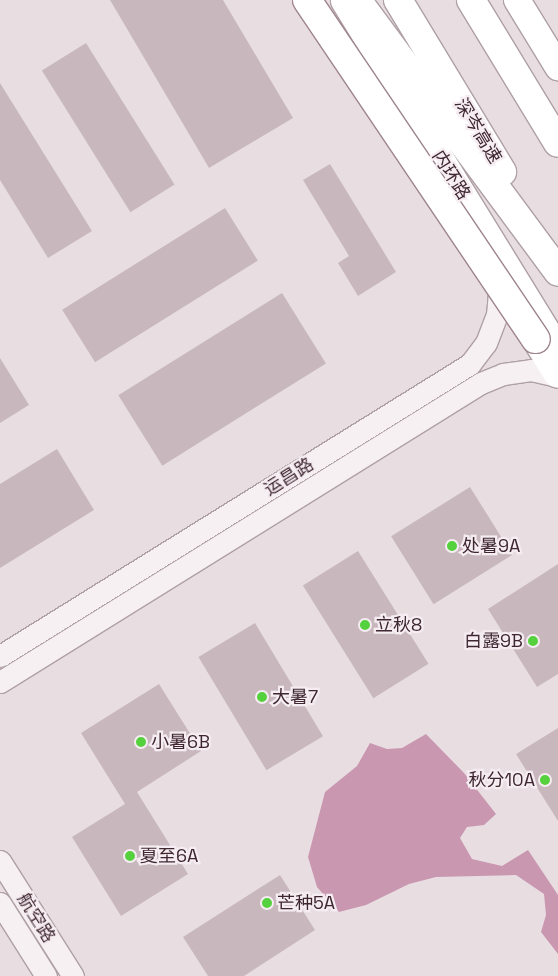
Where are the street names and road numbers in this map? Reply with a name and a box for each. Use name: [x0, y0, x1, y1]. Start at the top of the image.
street label: 深岑高速: [450, 95, 506, 167]
street label: 内环路: [428, 146, 474, 204]
street label: 运昌路: [260, 454, 318, 500]
street label: 航空路: [13, 889, 59, 947]

